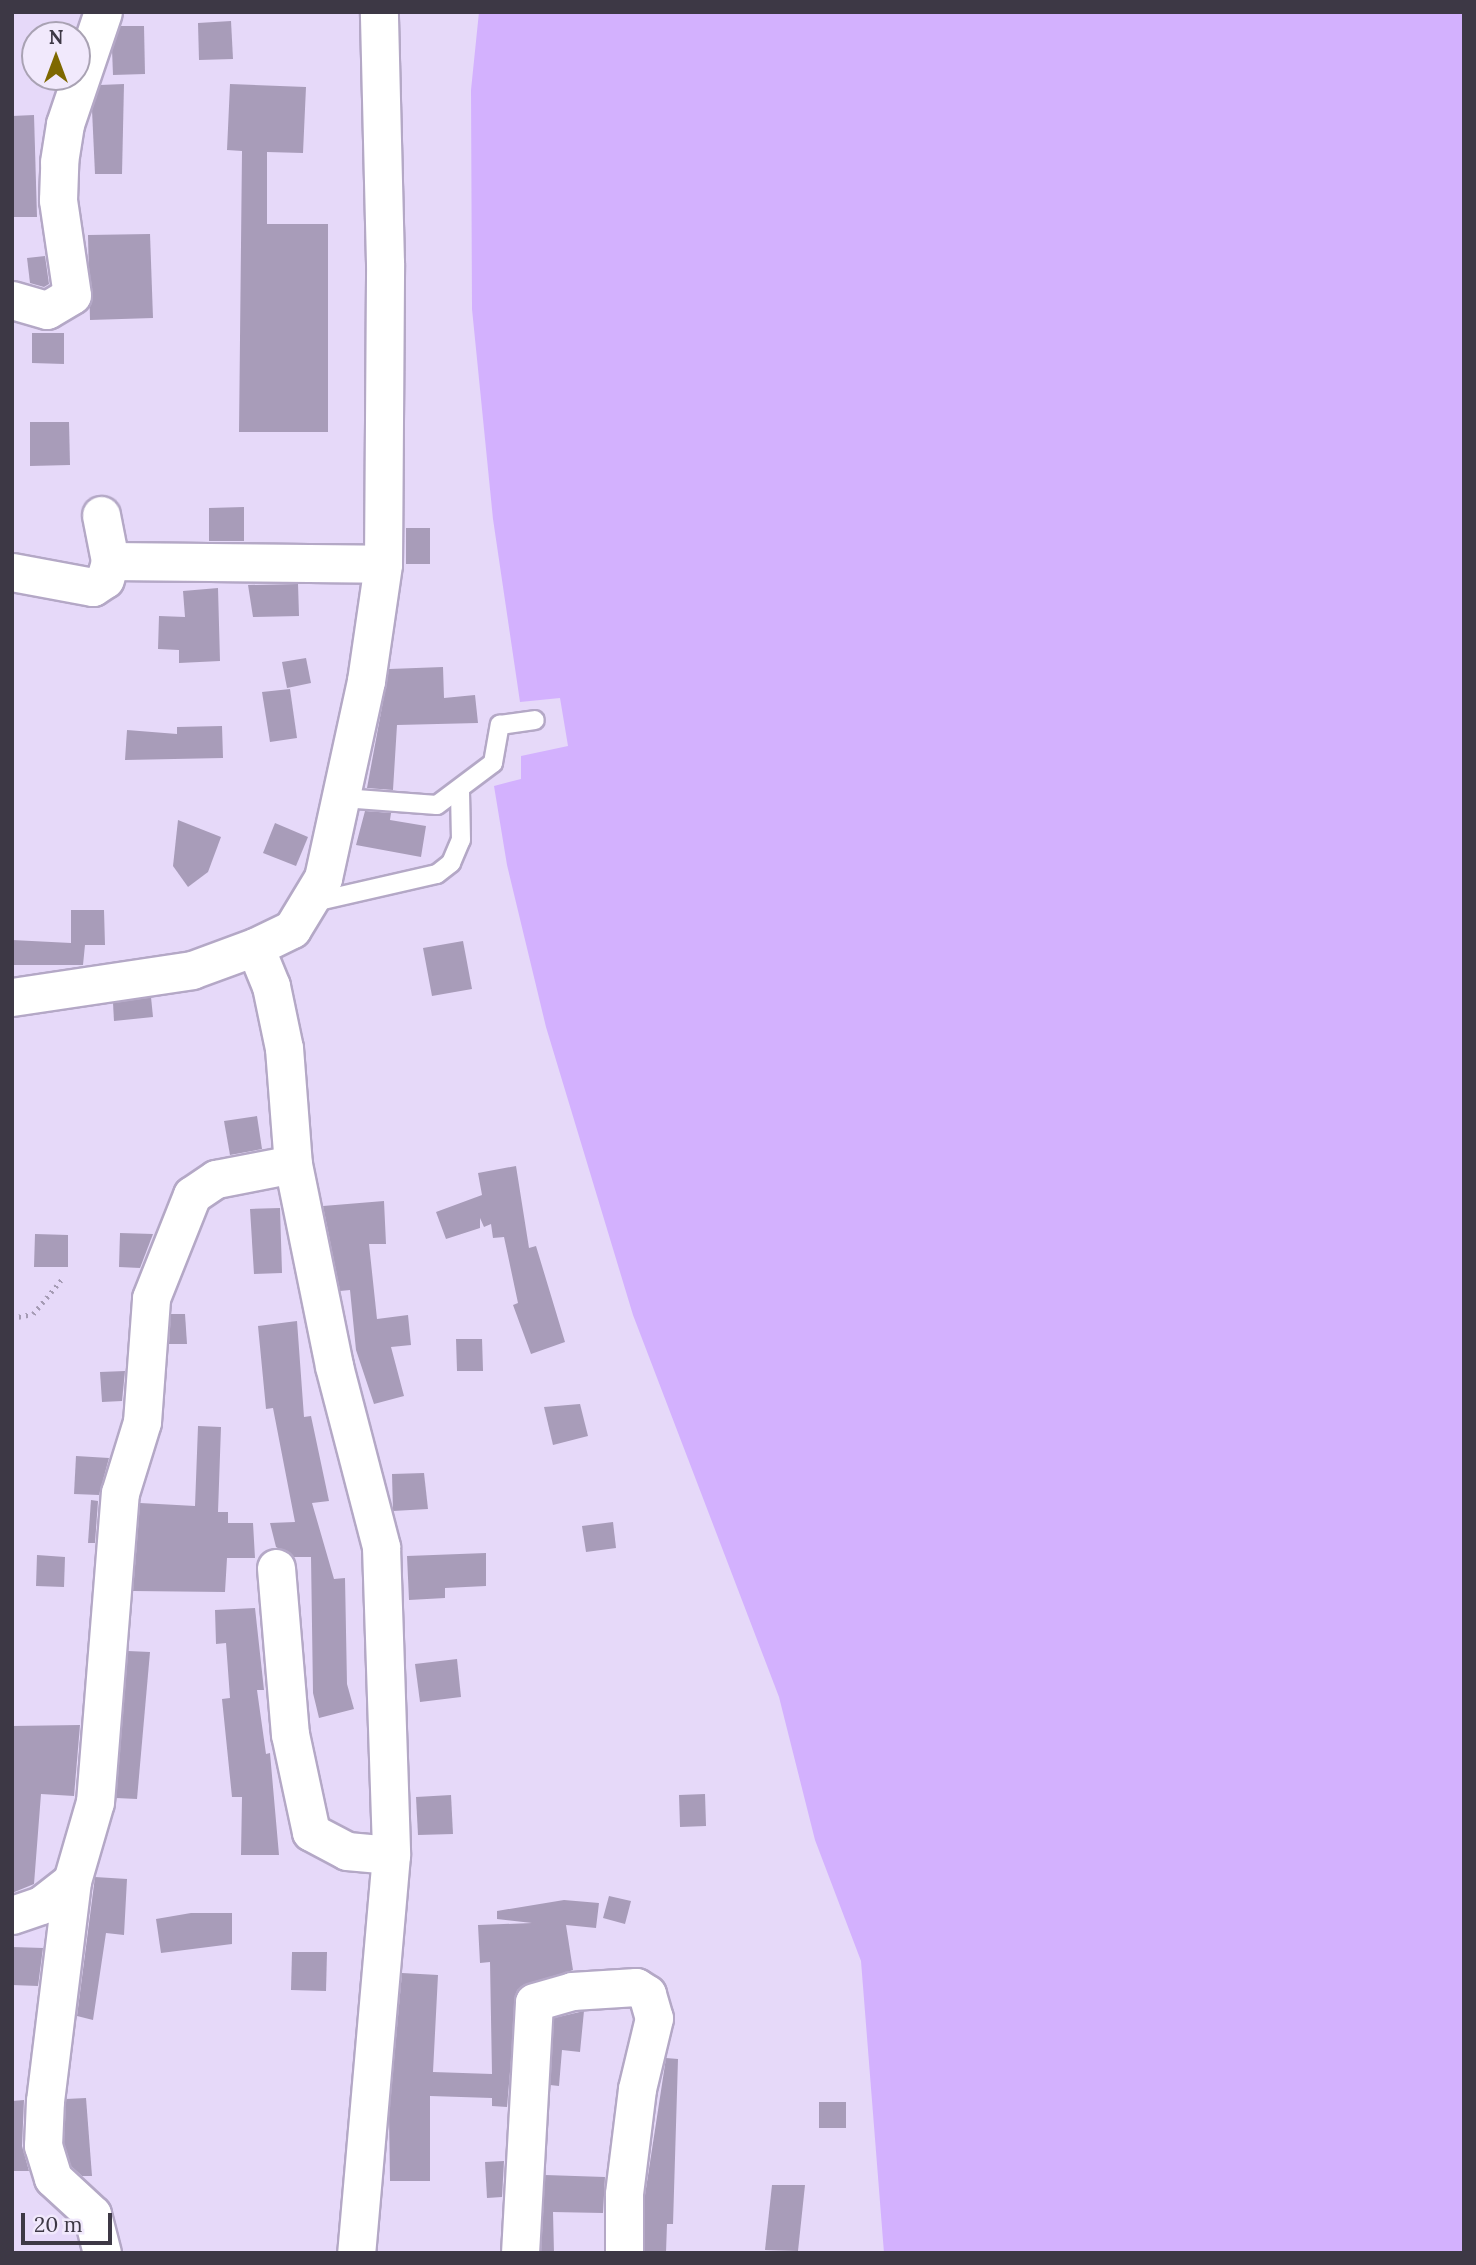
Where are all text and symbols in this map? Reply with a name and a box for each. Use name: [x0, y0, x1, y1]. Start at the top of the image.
north arrow: [21, 21, 91, 91]
text: N: [49, 25, 63, 49]
scale bar: [24, 2198, 116, 2242]
text: 20 m: [34, 2211, 83, 2238]

